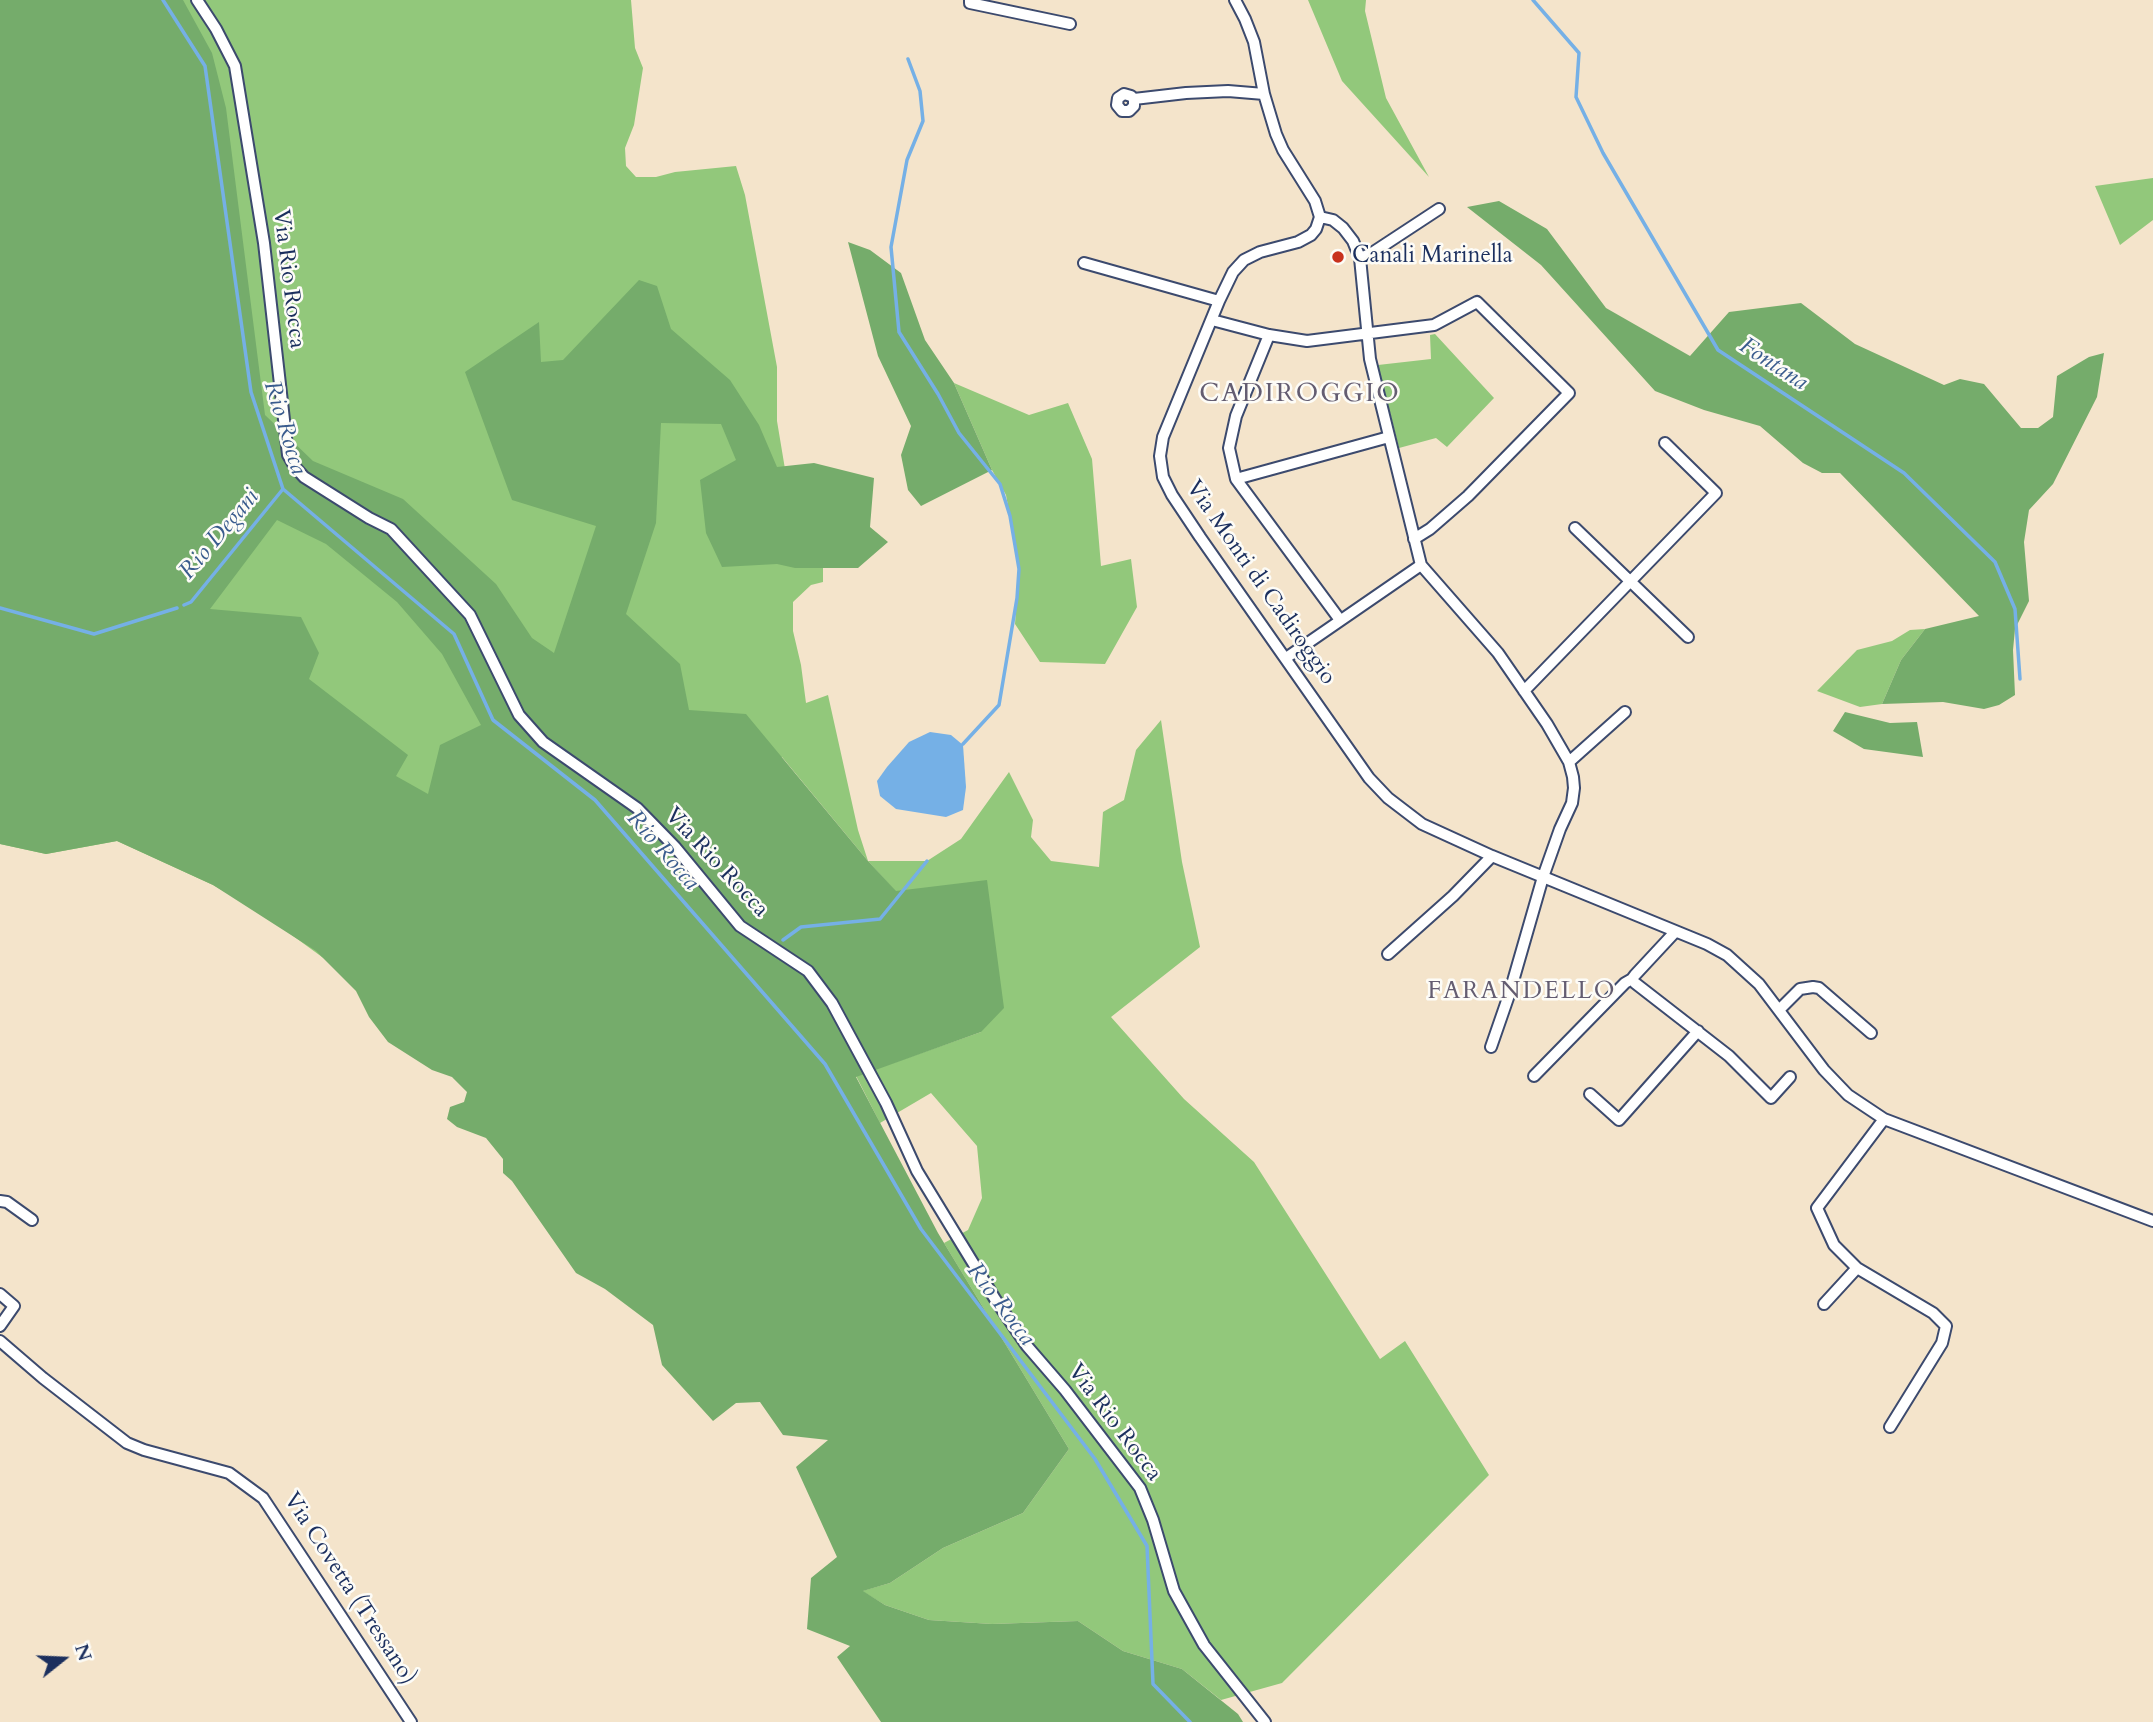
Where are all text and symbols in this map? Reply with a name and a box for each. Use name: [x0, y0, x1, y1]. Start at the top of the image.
street label: Via Rio Rocca: [266, 208, 310, 350]
place label: Canali Marinella: [1352, 243, 1513, 271]
marker: Canali Marinella: [1330, 249, 1346, 265]
water label: Fontana: [1733, 332, 1813, 398]
water label: Rio Rocca: [256, 378, 312, 478]
district label: CADIROGGIO: [1201, 379, 1399, 411]
street label: Via Monti di Cadiroggio: [1179, 475, 1341, 691]
water label: Rio Degani: [174, 484, 266, 586]
street label: Via Rio Rocca: [658, 802, 774, 924]
water label: Rio Rocca: [620, 805, 704, 897]
district label: FARANDELLO: [1429, 978, 1615, 1006]
water label: Rio Rocca: [959, 1258, 1041, 1352]
street label: Via Rio Rocca: [1061, 1359, 1167, 1487]
street label: Via Covetta (Tressano): [277, 1488, 421, 1690]
north arrow: [28, 1624, 98, 1694]
text: N: [68, 1641, 98, 1664]

